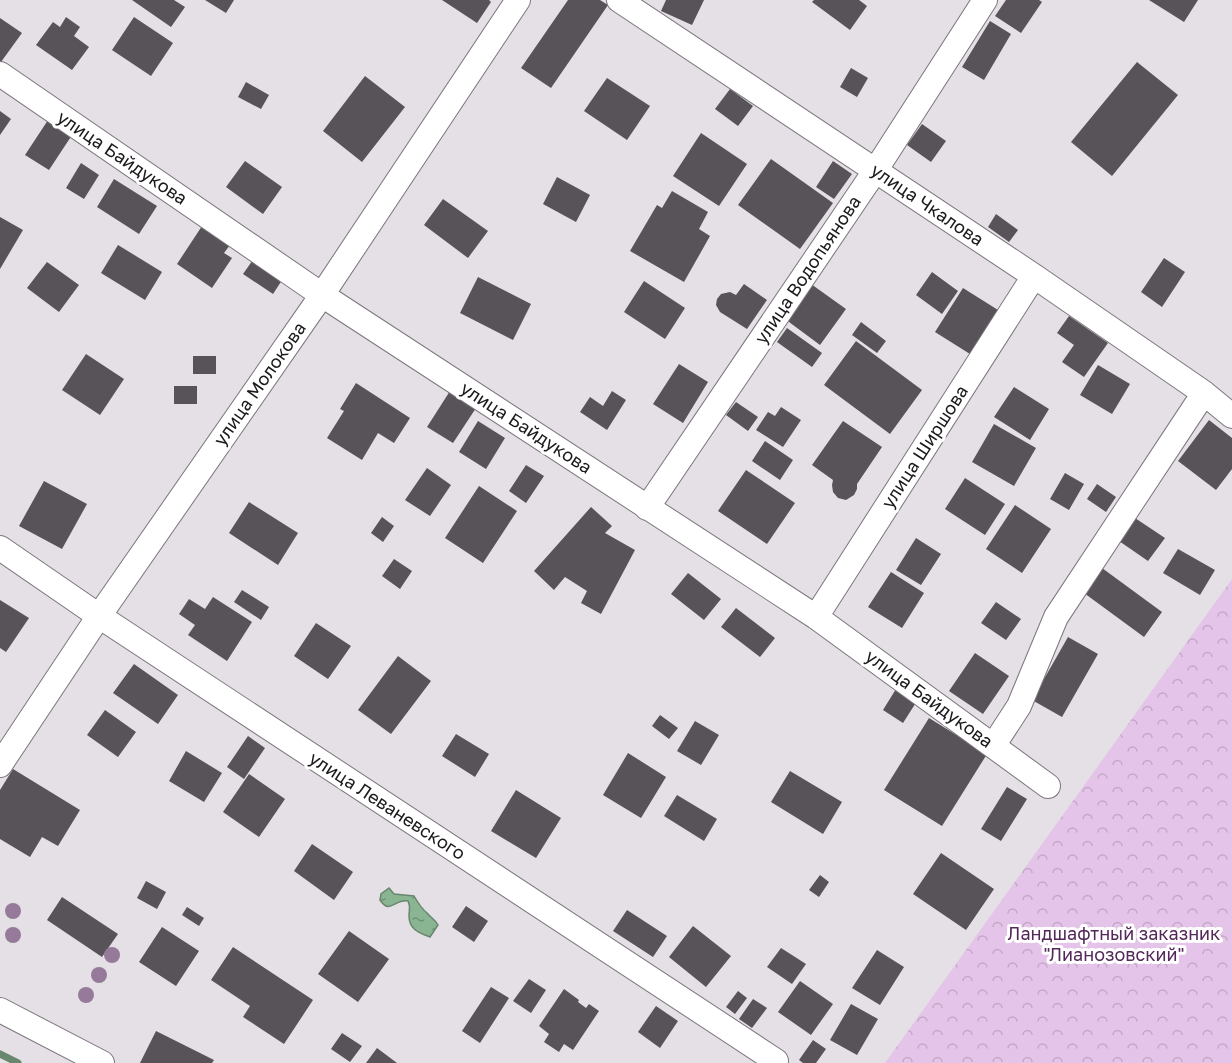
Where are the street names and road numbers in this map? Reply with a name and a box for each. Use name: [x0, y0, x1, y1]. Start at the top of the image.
street label: улица Байдукова: [53, 105, 192, 209]
street label: улица Чкалова: [867, 158, 988, 250]
street label: улица Водопьянова: [749, 191, 865, 348]
street label: улица Молокова: [208, 317, 310, 449]
street label: улица Байдукова: [457, 376, 596, 478]
street label: улица Ширшова: [876, 381, 972, 512]
street label: улица Байдукова: [862, 645, 998, 752]
street label: улица Леваневского: [305, 746, 470, 864]

